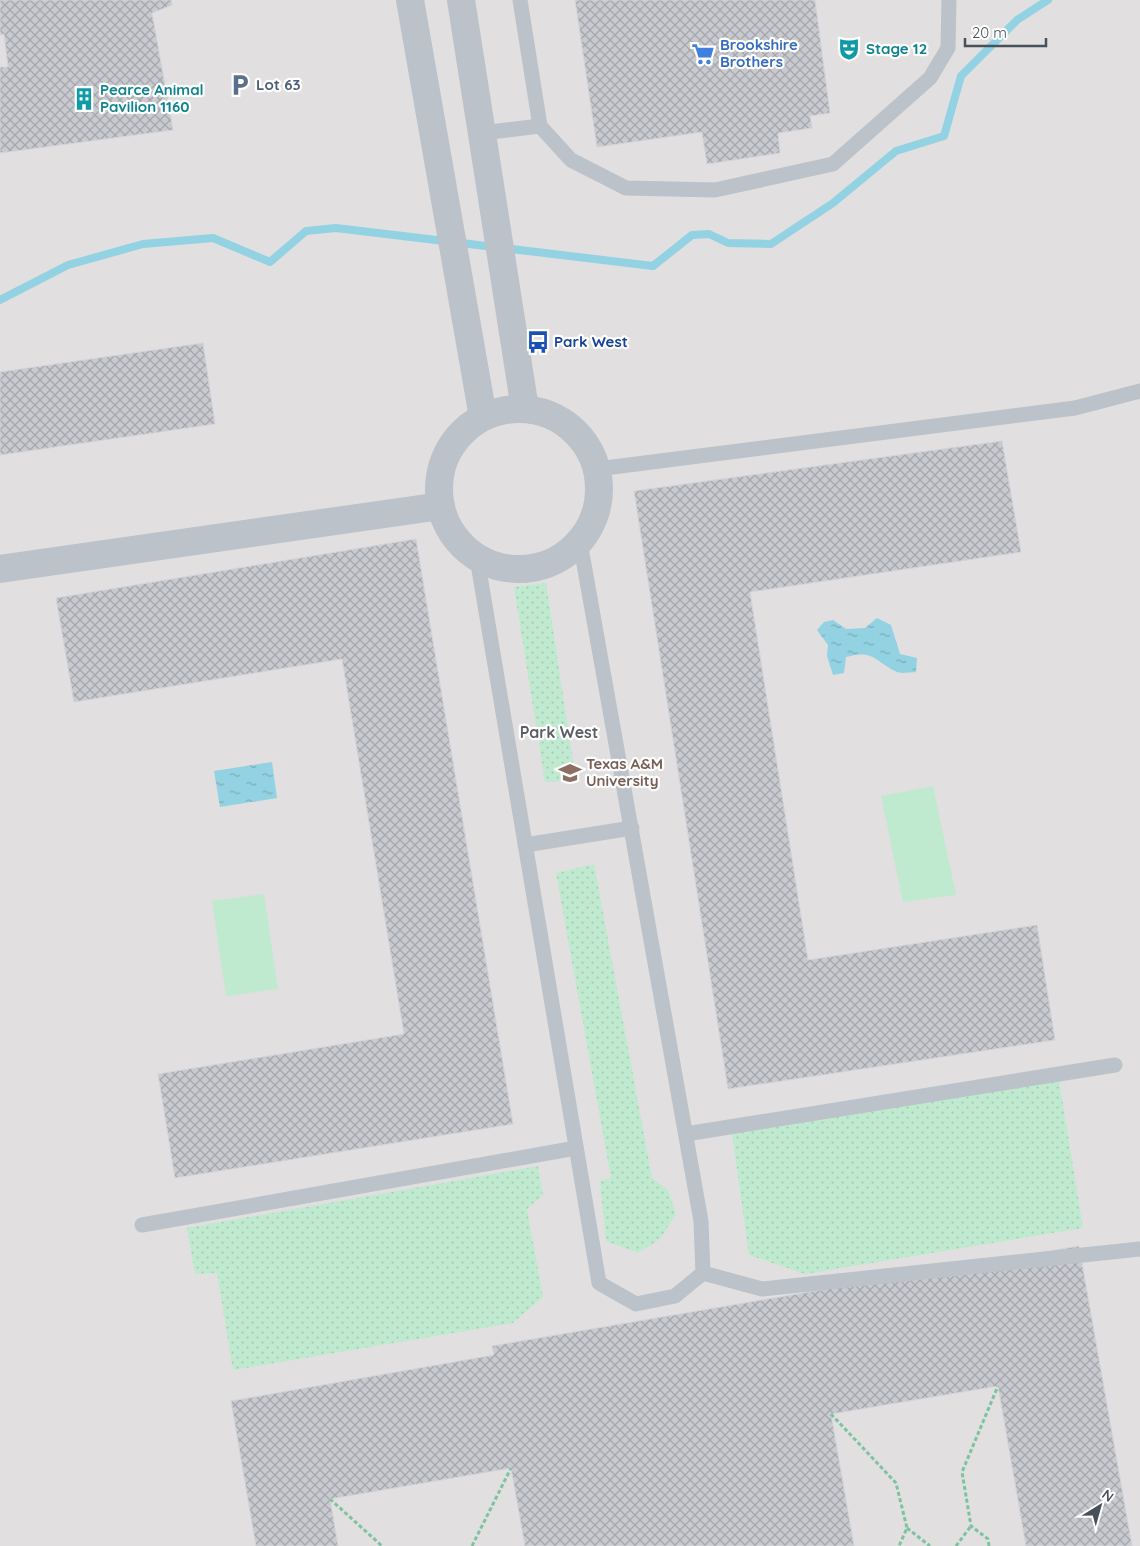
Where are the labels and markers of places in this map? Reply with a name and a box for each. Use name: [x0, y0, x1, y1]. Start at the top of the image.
place label: Brookshire Brothers: [720, 35, 798, 71]
theatre icon: Stage 12: [836, 36, 862, 62]
place label: Stage 12: [866, 39, 927, 58]
supermarket icon: Brookshire Brothers: [690, 41, 716, 67]
parking icon: Lot 63: [227, 72, 253, 98]
place label: Lot 63: [256, 75, 300, 94]
place label: Pearce Animal Pavilion 1160: [100, 80, 204, 116]
building icon: Pearce Animal Pavilion 1160: [71, 86, 97, 112]
bus stop icon: Park West: [525, 329, 551, 355]
place label: Park West: [554, 332, 628, 351]
place label: Texas A&M University: [586, 754, 663, 790]
school or university icon: Texas A&M University: [557, 760, 583, 786]

